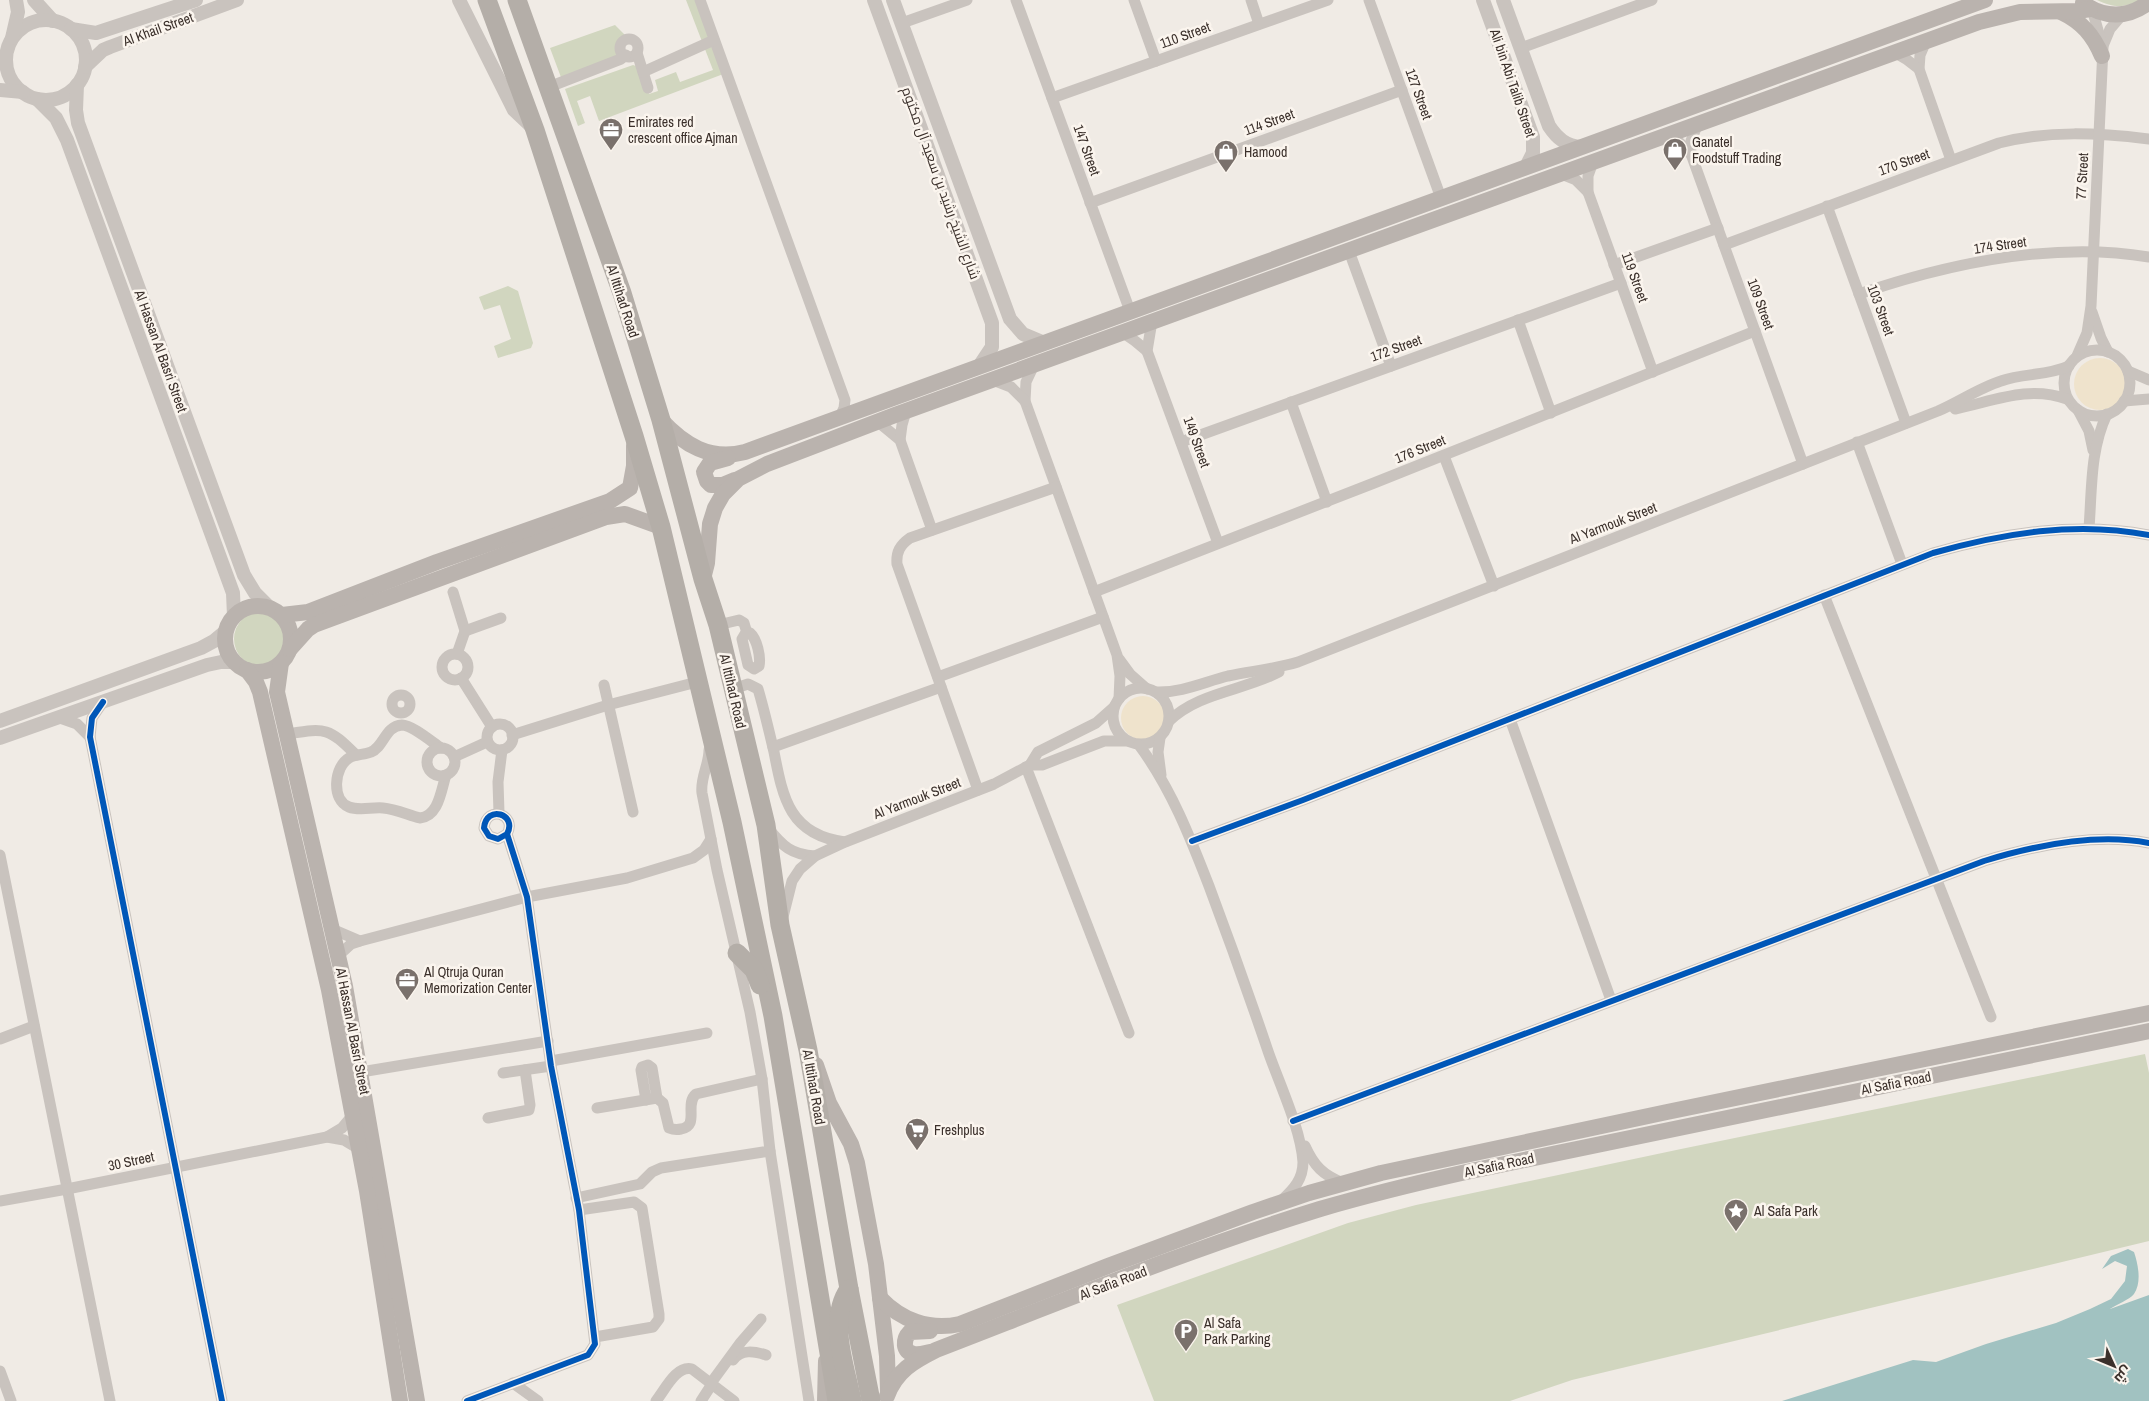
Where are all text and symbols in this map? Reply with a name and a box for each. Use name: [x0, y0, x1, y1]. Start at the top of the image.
street label: Al Khail Street: [119, 8, 196, 50]
street label: 110 Street: [1157, 18, 1213, 52]
street label: Ali bin Abi Talib Street: [1486, 25, 1540, 140]
street label: 127 Street: [1401, 66, 1437, 122]
street label: شارع الشيخ رشيد بن سعيد آل مكتوم: [897, 84, 984, 282]
street label: 114 Street: [1241, 105, 1297, 139]
place label: Emirates red crescent office Ajman: [628, 113, 738, 147]
office icon: Emirates red crescent office Ajman: [598, 117, 624, 151]
street label: 147 Street: [1069, 122, 1105, 178]
place label: Ganatel Foodstuff Trading: [1692, 133, 1782, 167]
shop icon: Ganatel Foodstuff Trading: [1662, 137, 1688, 171]
shop icon: Hamood: [1213, 139, 1239, 173]
place label: Hamood: [1244, 143, 1287, 161]
street label: 170 Street: [1876, 144, 1932, 180]
street label: 77 Street: [2072, 152, 2092, 200]
street label: 174 Street: [1973, 232, 2027, 258]
street label: 119 Street: [1618, 249, 1652, 305]
street label: Al Ittihad Road: [602, 261, 643, 340]
street label: 109 Street: [1743, 276, 1779, 332]
street label: 103 Street: [1863, 282, 1899, 338]
street label: Al Hassan Al Basri Street: [130, 286, 192, 415]
street label: 172 Street: [1368, 330, 1424, 366]
street label: 149 Street: [1179, 414, 1215, 470]
street label: 176 Street: [1392, 431, 1448, 467]
street label: Al Yarmouk Street: [1566, 498, 1659, 548]
street label: Al Ittihad Road: [715, 651, 750, 730]
street label: Al Yarmouk Street: [870, 773, 963, 823]
place label: Al Qtruja Quran Memorization Center: [423, 963, 532, 997]
street label: Al Hassan Al Basri Street: [332, 965, 374, 1096]
office icon: Al Qtruja Quran Memorization Center: [394, 967, 420, 1001]
street label: Al Ittihad Road: [798, 1047, 829, 1126]
street label: Al Safia Road: [1859, 1067, 1932, 1099]
supermarket icon: Freshplus: [904, 1117, 930, 1151]
place label: Freshplus: [934, 1121, 985, 1139]
street label: 30 Street: [106, 1147, 156, 1175]
street label: Al Safia Road: [1462, 1149, 1536, 1181]
place icon: Al Safa Park: [1723, 1198, 1749, 1232]
place label: Al Safa Park: [1753, 1202, 1818, 1220]
street label: Al Safia Road: [1076, 1262, 1149, 1304]
place label: Al Safa Park Parking: [1203, 1314, 1271, 1348]
parking icon: Al Safa Park Parking: [1173, 1318, 1199, 1352]
north arrow: [2089, 1341, 2139, 1391]
text: ش: [2111, 1362, 2136, 1388]

